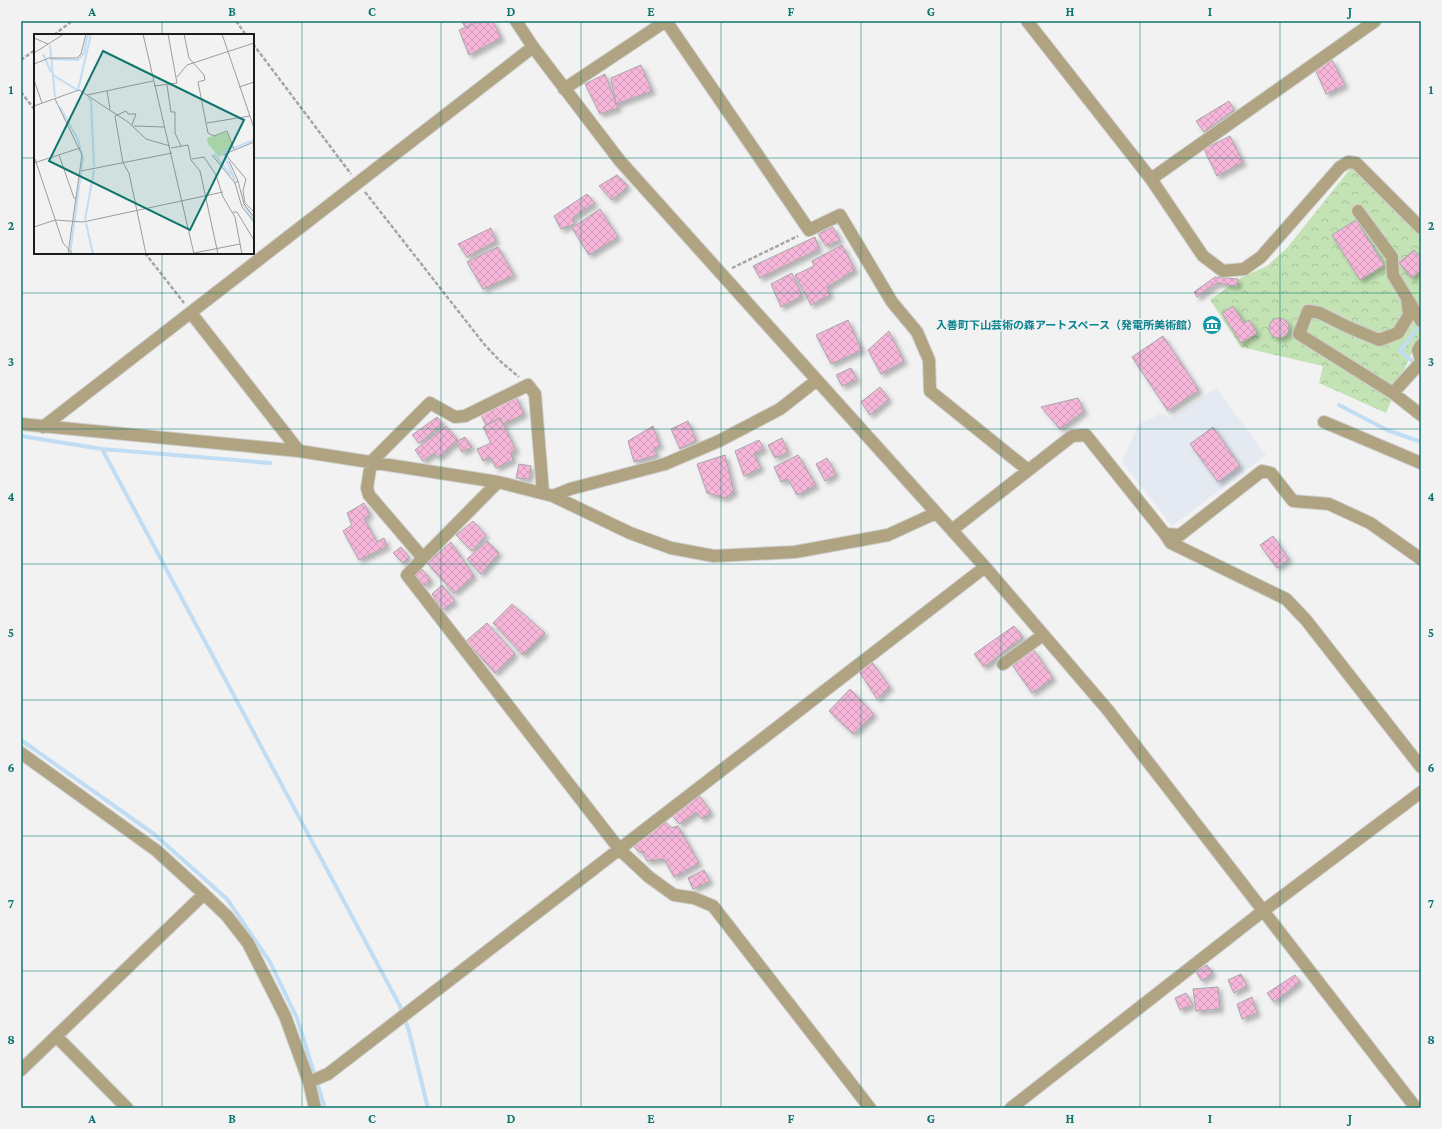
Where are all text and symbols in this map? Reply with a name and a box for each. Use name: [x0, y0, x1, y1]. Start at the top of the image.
text: A: [87, 4, 96, 19]
text: B: [228, 4, 236, 19]
text: C: [368, 4, 376, 19]
text: D: [507, 4, 516, 19]
text: E: [647, 4, 655, 19]
text: F: [788, 4, 795, 19]
text: G: [927, 4, 935, 19]
text: H: [1066, 4, 1075, 19]
text: I: [1208, 4, 1212, 19]
text: J: [1346, 4, 1352, 19]
inset map: [34, 34, 254, 254]
text: 1: [9, 82, 14, 97]
text: 1: [1429, 82, 1434, 97]
text: 2: [8, 218, 15, 233]
text: 2: [1428, 218, 1435, 233]
museum icon: 入善町下山芸術の森アートスペース（発電所美術館）: [1201, 314, 1223, 336]
place label: 入善町下山芸術の森アートスペース（発電所美術館）: [936, 319, 1198, 331]
text: 3: [8, 354, 14, 369]
text: 3: [1428, 354, 1434, 369]
text: 4: [7, 489, 15, 504]
text: 4: [1427, 489, 1435, 504]
text: 5: [8, 625, 14, 640]
text: 5: [1428, 625, 1434, 640]
text: 6: [7, 760, 15, 775]
text: 6: [1427, 760, 1435, 775]
text: 7: [8, 896, 14, 911]
text: 7: [1428, 896, 1434, 911]
text: 8: [7, 1032, 15, 1047]
text: 8: [1427, 1032, 1435, 1047]
text: A: [87, 1111, 96, 1126]
text: B: [228, 1111, 236, 1126]
text: C: [368, 1111, 376, 1126]
text: D: [507, 1111, 516, 1126]
text: E: [647, 1111, 655, 1126]
text: F: [788, 1111, 795, 1126]
text: G: [927, 1111, 935, 1126]
text: H: [1066, 1111, 1075, 1126]
text: I: [1208, 1111, 1212, 1126]
text: J: [1346, 1111, 1352, 1126]

